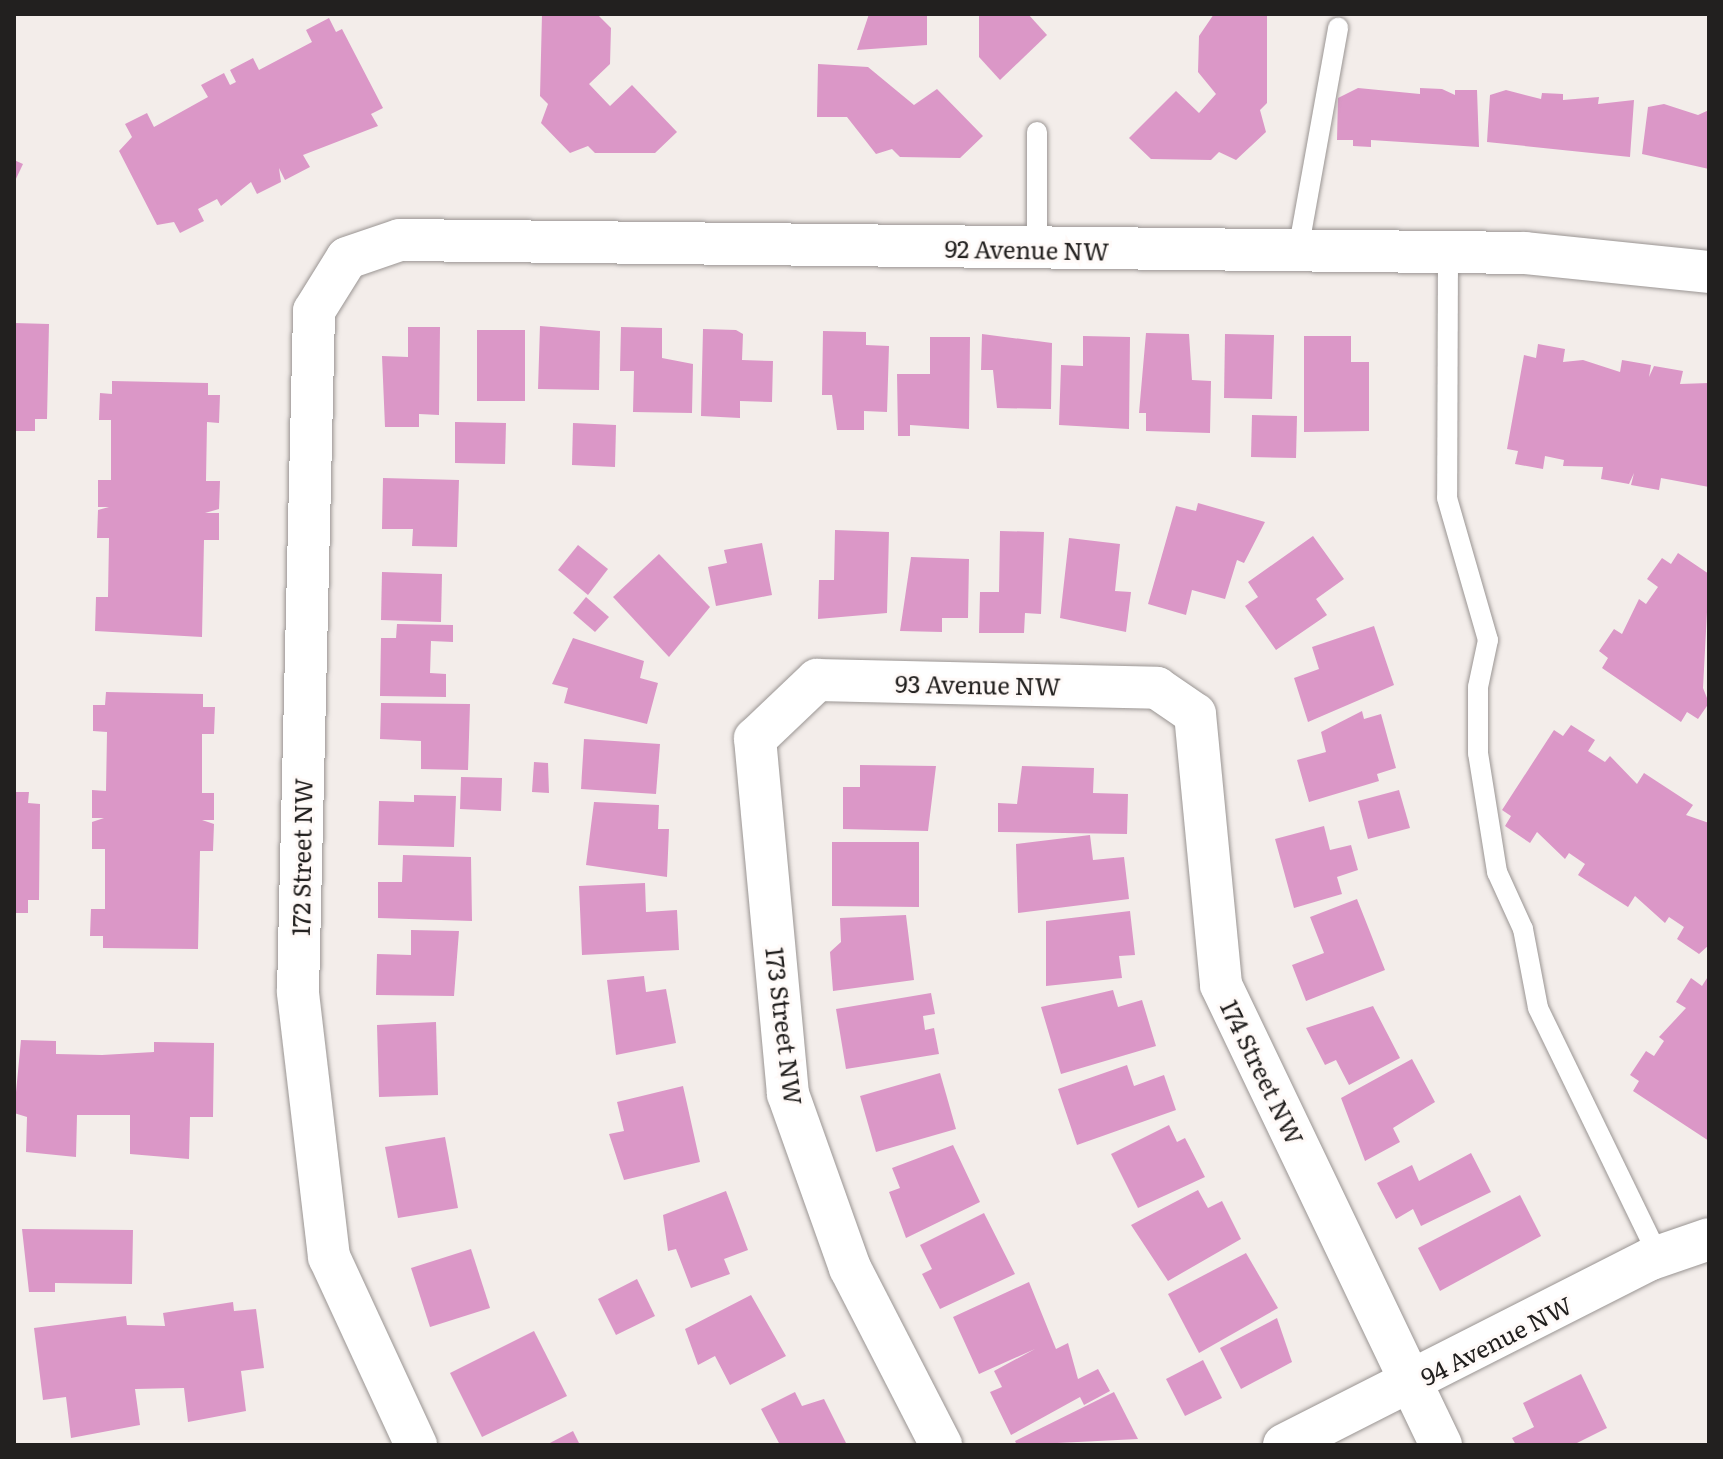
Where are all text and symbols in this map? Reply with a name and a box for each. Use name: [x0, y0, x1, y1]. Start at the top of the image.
street label: 92 Avenue NW: [945, 233, 1109, 265]
street label: 93 Avenue NW: [895, 668, 1061, 700]
street label: 172 Street NW: [285, 778, 317, 936]
street label: 173 Street NW: [761, 946, 809, 1106]
street label: 174 Street NW: [1216, 995, 1310, 1149]
street label: 94 Avenue NW: [1416, 1290, 1576, 1390]

